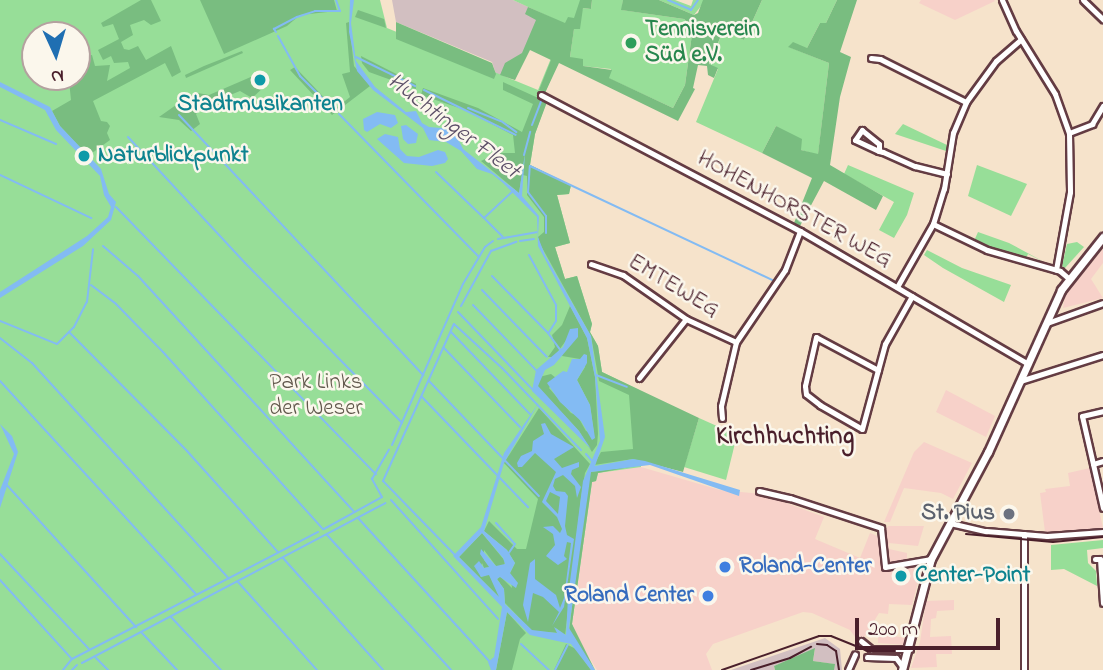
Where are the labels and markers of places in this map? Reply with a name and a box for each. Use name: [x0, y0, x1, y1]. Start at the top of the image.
place label: Tennisverein Süd e.V.: [645, 16, 760, 70]
marker: Tennisverein Süd e.V.: [623, 35, 639, 51]
marker: Stadtmusikanten: [252, 72, 268, 88]
place label: Stadtmusikanten: [177, 91, 343, 119]
place label: Naturblickpunkt: [98, 142, 248, 170]
marker: Naturblickpunkt: [76, 148, 92, 164]
place label: St. Pius: [921, 500, 995, 528]
marker: St. Pius: [1001, 506, 1017, 522]
place label: Roland-Center: [739, 553, 872, 581]
marker: Roland-Center: [717, 559, 733, 575]
place label: Center-Point: [915, 562, 1030, 590]
marker: Center-Point: [893, 568, 909, 584]
place label: Roland Center: [564, 582, 694, 610]
marker: Roland Center: [700, 588, 716, 604]

